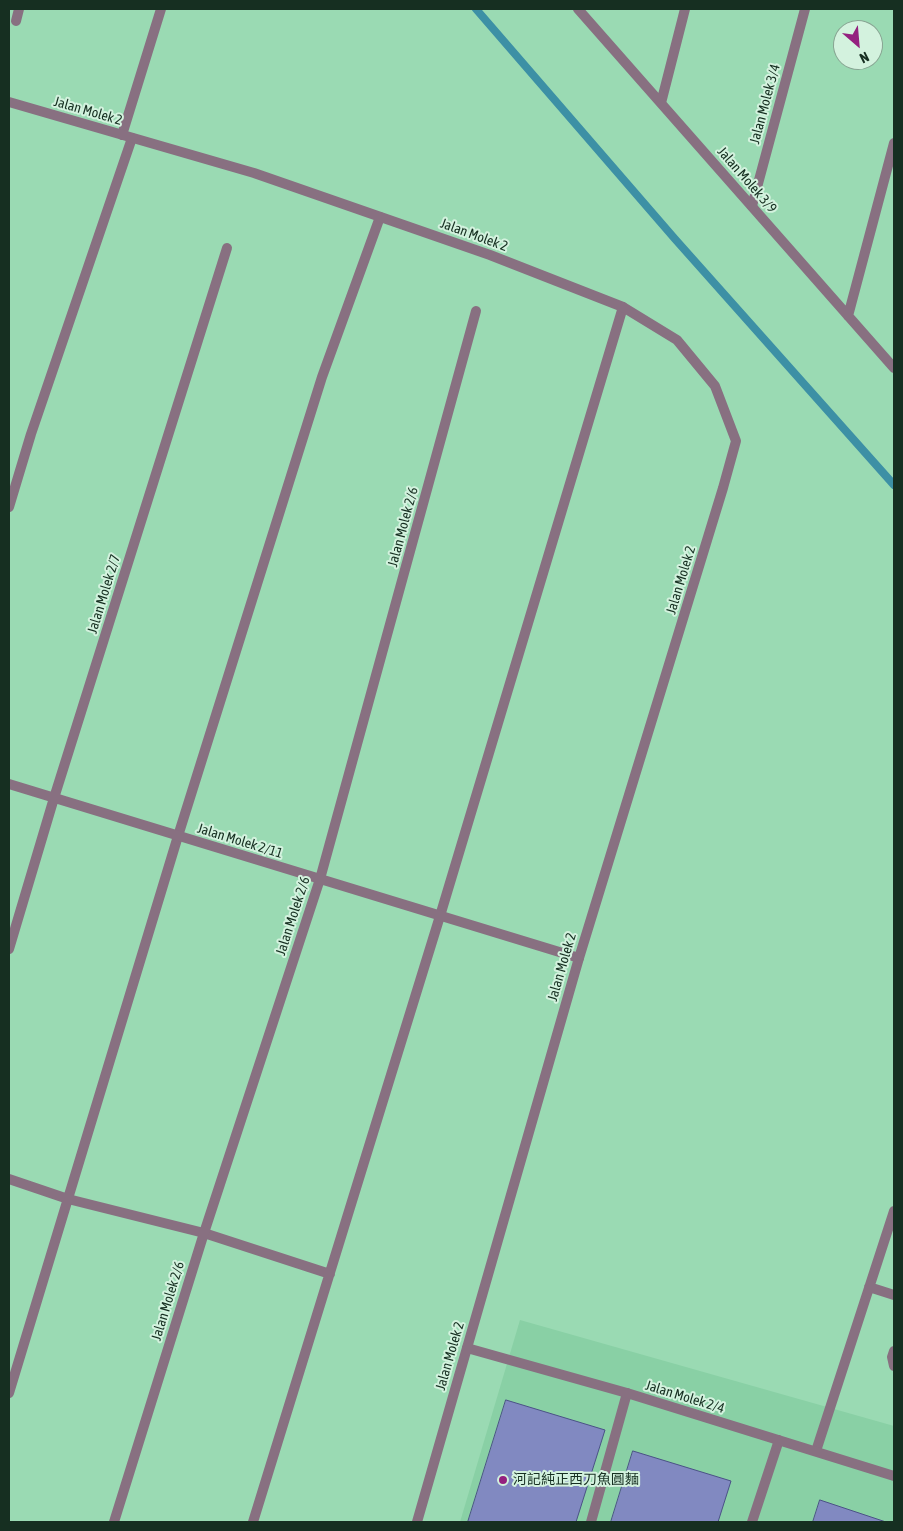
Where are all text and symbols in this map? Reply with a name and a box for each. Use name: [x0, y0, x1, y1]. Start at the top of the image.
north arrow: [833, 20, 883, 70]
text: N: [857, 48, 872, 66]
street label: Jalan Molek 3/4: [746, 62, 784, 146]
street label: Jalan Molek 2: [52, 93, 124, 129]
street label: Jalan Molek 3/9: [714, 144, 780, 216]
street label: Jalan Molek 2: [438, 215, 510, 255]
street label: Jalan Molek 2/6: [384, 485, 422, 569]
street label: Jalan Molek 2: [663, 544, 699, 616]
street label: Jalan Molek 2/7: [84, 552, 124, 636]
street label: Jalan Molek 2/11: [195, 820, 285, 862]
street label: Jalan Molek 2/6: [272, 875, 314, 957]
street label: Jalan Molek 2: [544, 931, 580, 1003]
street label: Jalan Molek 2/6: [148, 1259, 188, 1343]
street label: Jalan Molek 2: [432, 1320, 468, 1392]
street label: Jalan Molek 2/4: [643, 1377, 727, 1417]
place label: 河記純正西刀魚圓麵: [513, 1472, 639, 1488]
marker: 河記純正西刀魚圓麵: [497, 1474, 509, 1486]

